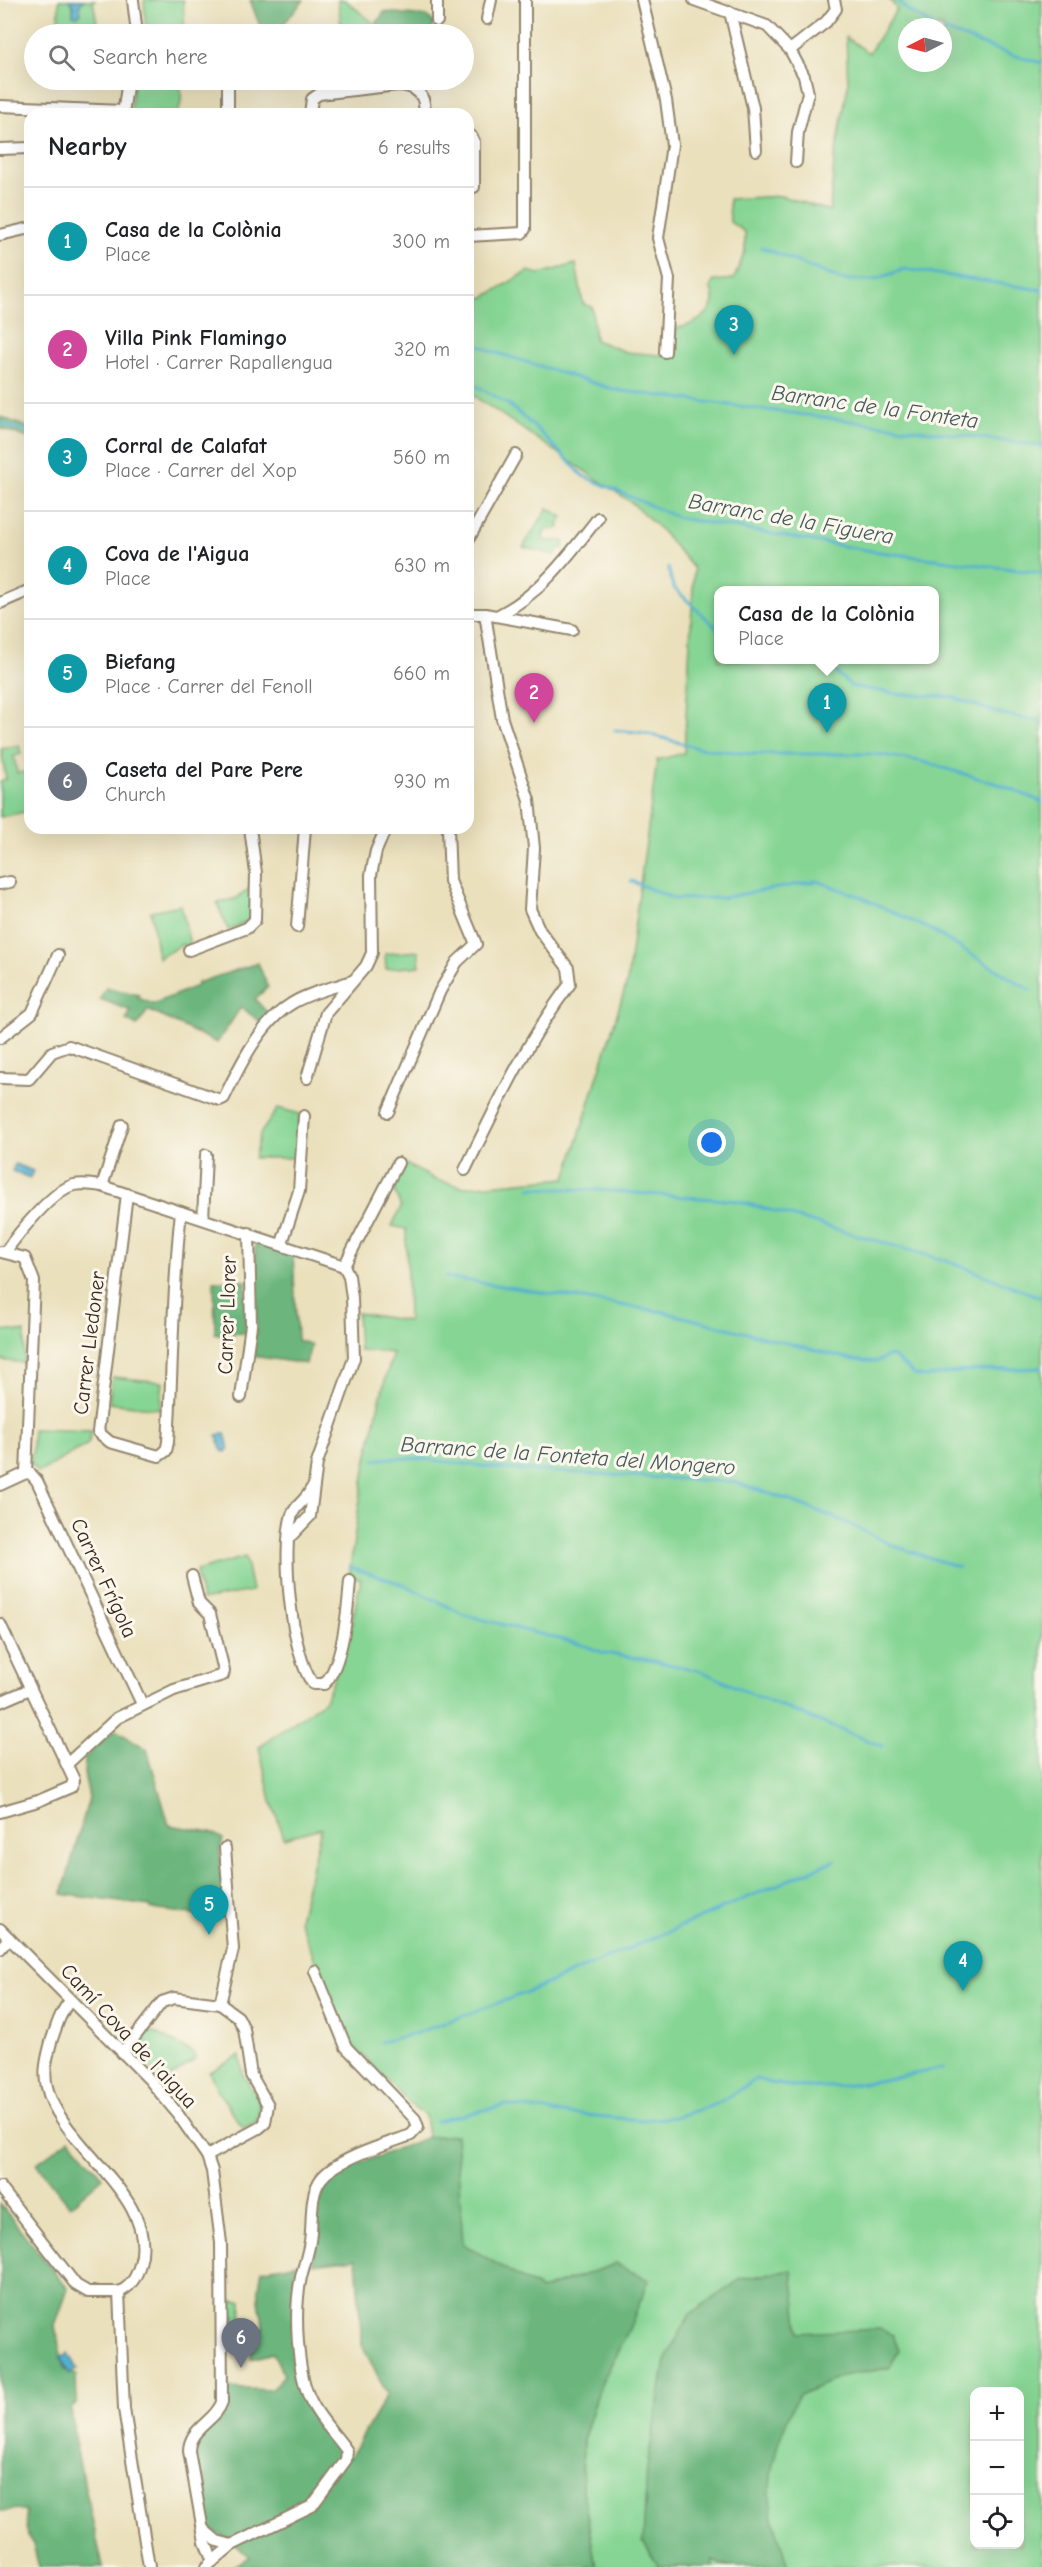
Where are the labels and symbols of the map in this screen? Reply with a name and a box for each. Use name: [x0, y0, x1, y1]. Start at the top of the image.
north arrow: [898, 18, 952, 72]
pin: 3: [714, 306, 754, 355]
water label: Barranc de la Fonteta: [770, 380, 980, 434]
water label: Barranc de la Figuera: [686, 488, 896, 550]
pin: 2: [514, 674, 554, 723]
pin: 1: [808, 684, 846, 733]
your location: [697, 1128, 726, 1157]
street label: Carrer Llorer: [213, 1255, 241, 1375]
street label: Carrer Lledoner: [68, 1269, 110, 1416]
water label: Barranc de la Fonteta del Mongero: [400, 1431, 736, 1481]
street label: Carrer Frígola: [66, 1515, 142, 1641]
pin: 5: [190, 1886, 228, 1935]
pin: 4: [944, 1942, 982, 1991]
street label: Camí Cova de l'aigua: [56, 1959, 202, 2113]
pin: 6: [222, 2318, 260, 2368]

